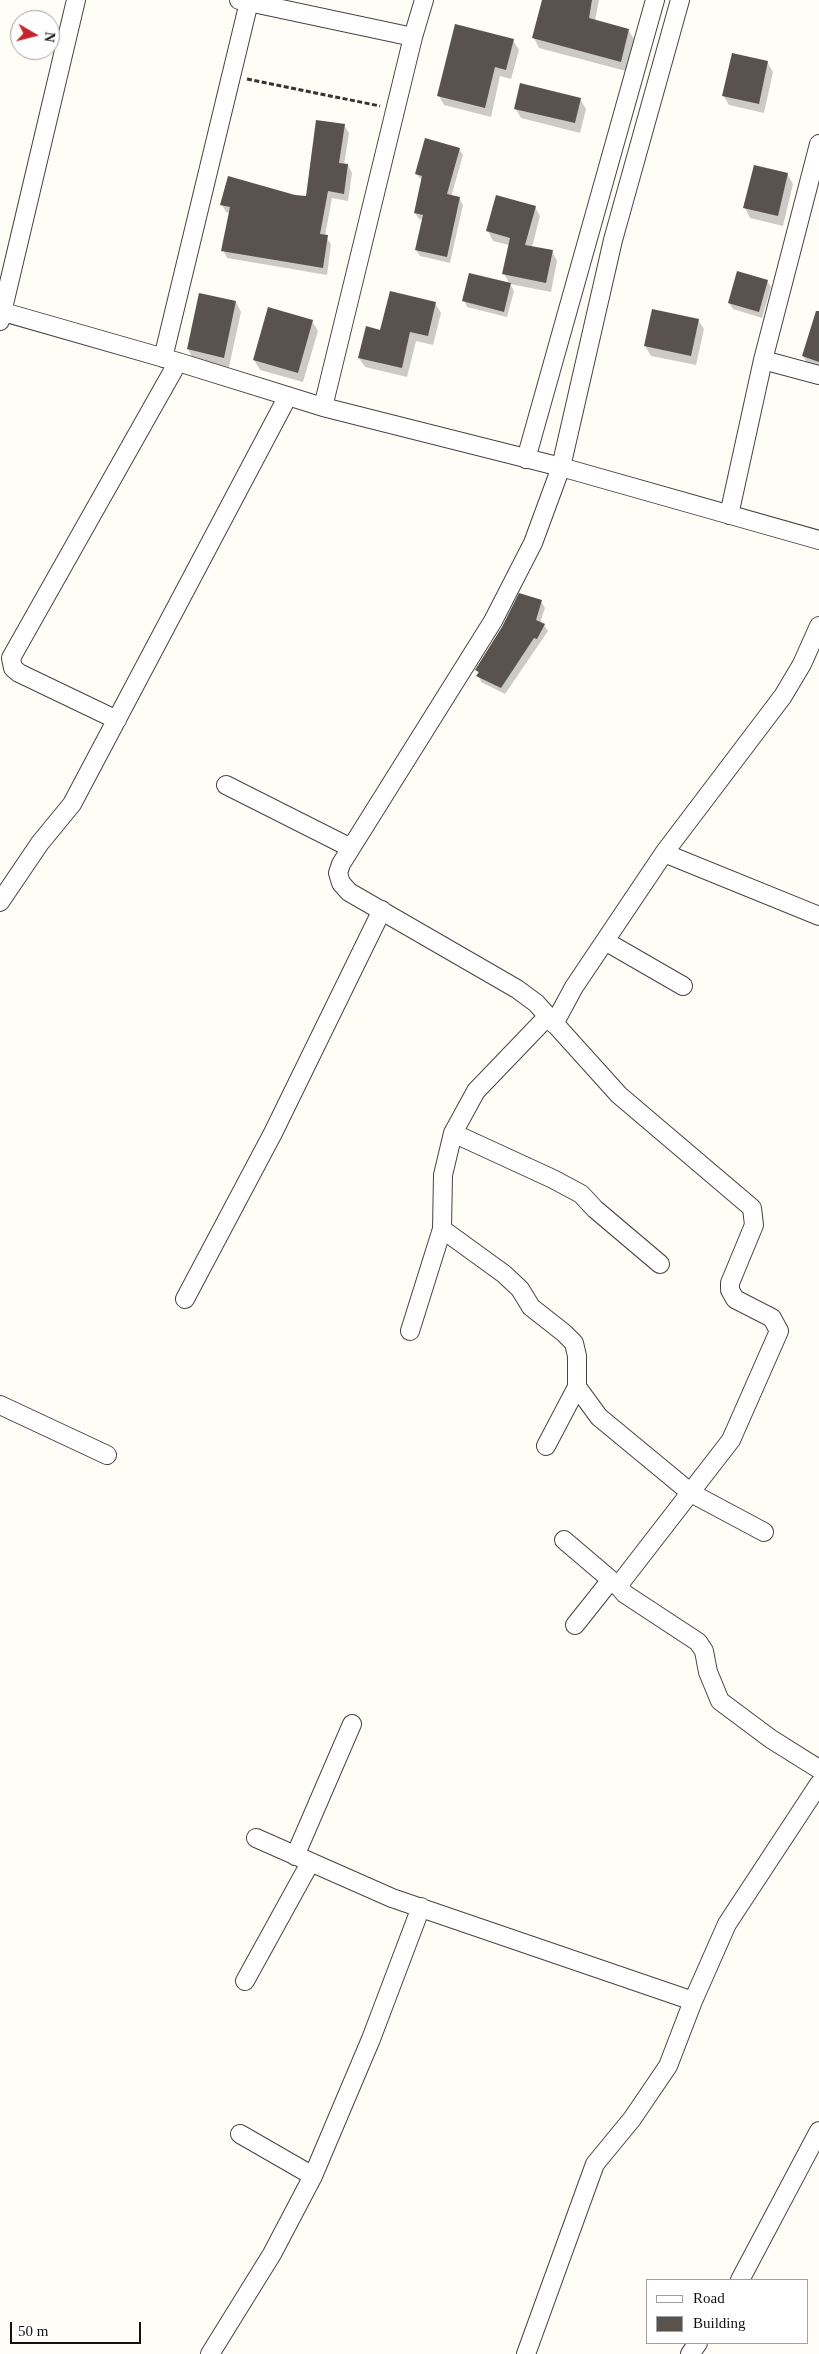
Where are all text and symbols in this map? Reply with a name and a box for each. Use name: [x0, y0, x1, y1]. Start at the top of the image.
north arrow: [10, 10, 60, 60]
text: N: [41, 31, 57, 43]
legend: [646, 2279, 809, 2344]
text: Road: [693, 2290, 725, 2306]
scale bar: [12, 2312, 144, 2344]
text: Building: [693, 2315, 746, 2331]
text: 50 m: [18, 2323, 48, 2339]

